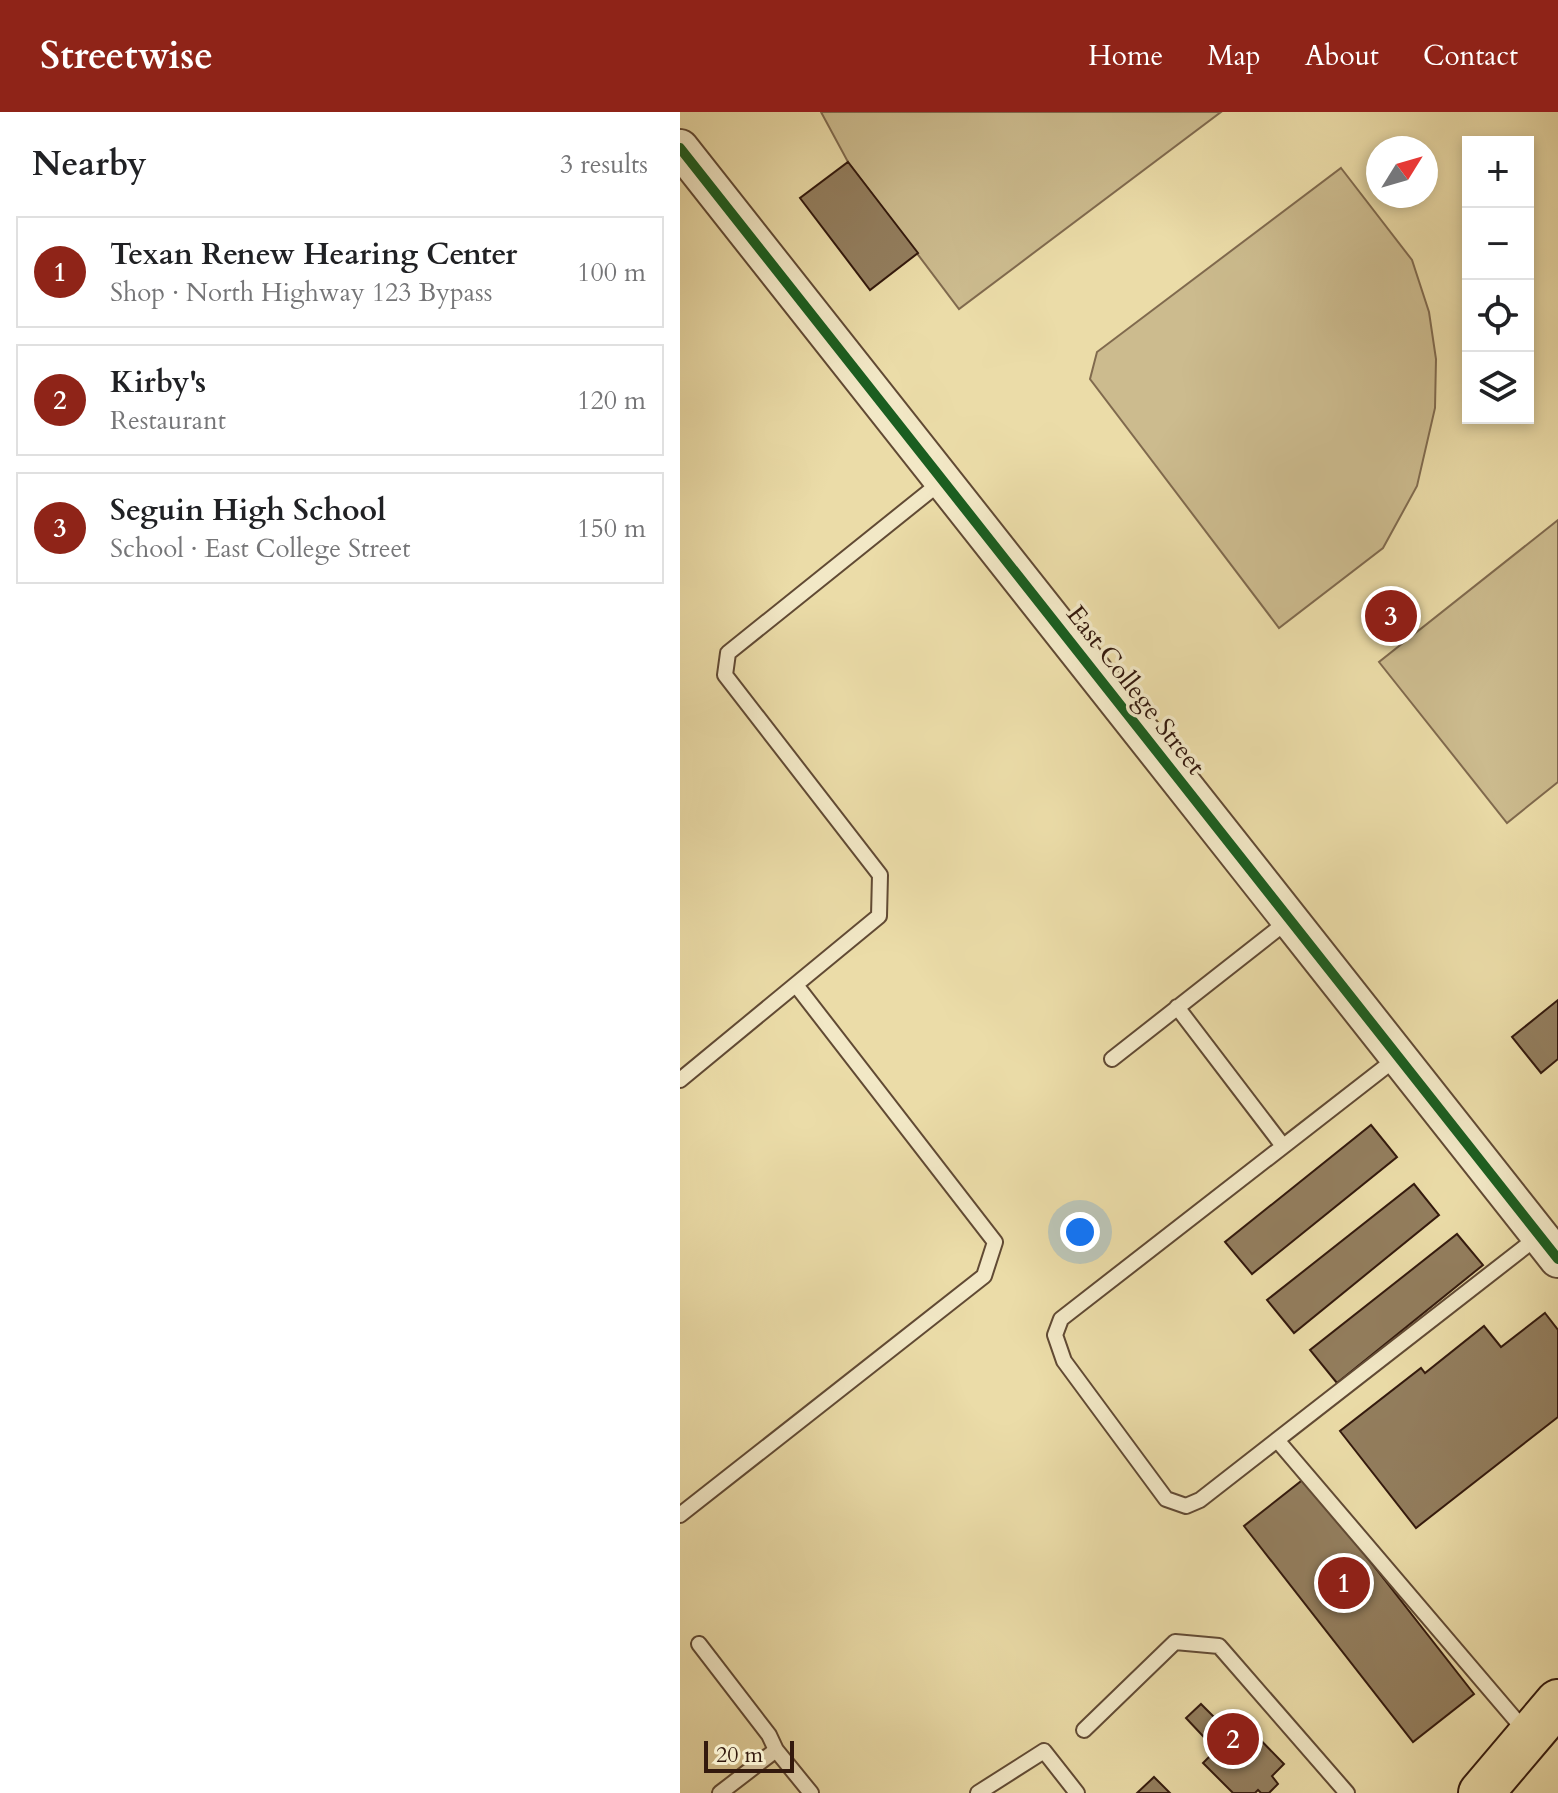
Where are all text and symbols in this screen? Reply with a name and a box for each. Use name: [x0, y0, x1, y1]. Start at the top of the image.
text: Streetwise: [40, 30, 213, 82]
text: Home: [1088, 37, 1163, 75]
text: Map: [1207, 37, 1261, 75]
text: About: [1305, 37, 1379, 75]
text: Contact: [1423, 37, 1518, 75]
north arrow: [1366, 136, 1438, 208]
map controls: [1462, 136, 1534, 424]
button: +: [1462, 136, 1534, 208]
text: Nearby: [32, 141, 147, 187]
text: 3 results: [560, 147, 648, 182]
button: −: [1462, 208, 1534, 280]
text: Texan Renew Hearing Center: [110, 234, 517, 275]
text: 1: [53, 255, 67, 290]
text: 100 m: [577, 255, 646, 290]
text: Shop · North Highway 123 Bypass: [110, 275, 492, 310]
button: locate: [1462, 280, 1534, 352]
button: layers: [1462, 352, 1534, 424]
text: Kirby's: [110, 362, 206, 403]
text: 2: [53, 383, 67, 418]
text: 120 m: [577, 383, 646, 418]
text: Restaurant: [110, 403, 226, 438]
text: Seguin High School: [110, 490, 386, 531]
text: 3: [53, 511, 67, 546]
text: 150 m: [577, 511, 646, 546]
text: School · East College Street: [110, 531, 411, 566]
pin: 3: [1365, 586, 1417, 646]
street label: East College Street: [1059, 598, 1213, 782]
your location: [1060, 1212, 1100, 1252]
pin: 1: [1318, 1553, 1370, 1613]
pin: 2: [1207, 1709, 1259, 1769]
scale bar: [704, 1737, 794, 1773]
text: 20 m: [716, 1740, 763, 1770]

